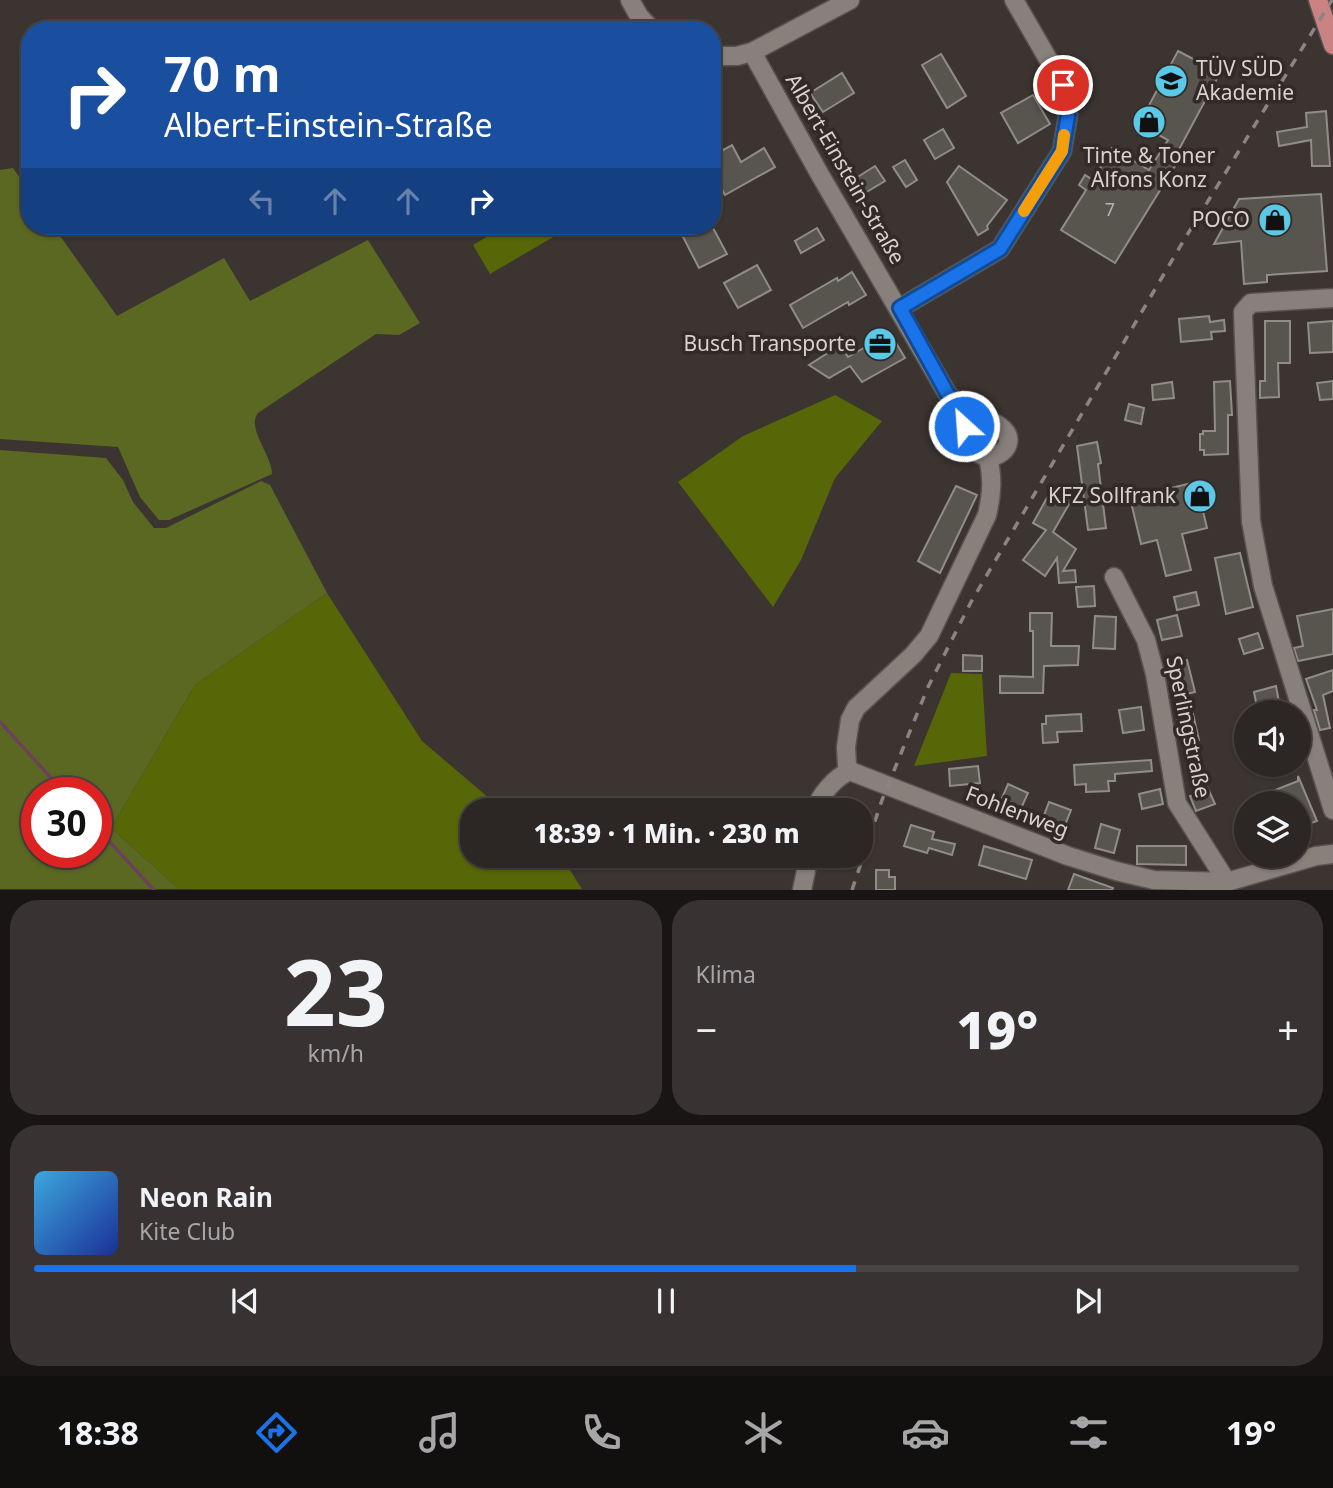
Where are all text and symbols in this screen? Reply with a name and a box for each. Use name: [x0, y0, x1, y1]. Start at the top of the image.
text: 70 m: [164, 40, 281, 106]
icon: right: [49, 49, 140, 140]
place label: TÜV SÜD Akademie: [1196, 54, 1294, 106]
pin: [1033, 55, 1093, 115]
school or university icon: TÜV SÜD Akademie: [1152, 62, 1190, 100]
icon: arrive: [1044, 66, 1082, 104]
street label: Albert-Einstein-Straße: [780, 68, 912, 269]
text: Albert-Einstein-Straße: [164, 103, 492, 146]
shop icon: Tinte & Toner Alfons Konz: [1130, 103, 1168, 141]
place label: Tinte & Toner Alfons Konz: [1083, 141, 1215, 193]
icon: left: [243, 182, 281, 220]
icon: ahead: [316, 182, 354, 220]
icon: ahead: [389, 182, 427, 220]
icon: right: [462, 182, 500, 220]
house number: 7: [1105, 197, 1115, 221]
shop icon: POCO: [1256, 201, 1294, 239]
place label: POCO: [1192, 205, 1250, 233]
office icon: Busch Transporte: [861, 325, 899, 363]
place label: Busch Transporte: [683, 329, 856, 357]
position arrow: [927, 389, 1001, 463]
shop icon: KFZ Sollfrank: [1181, 477, 1219, 515]
place label: KFZ Sollfrank: [1048, 481, 1177, 509]
street label: Sperlingstraße: [1160, 653, 1218, 800]
map controls: [1234, 700, 1311, 868]
button: sound: [1234, 700, 1311, 777]
speed limit sign: 30: [21, 777, 112, 868]
street label: Fohlenweg: [962, 779, 1073, 844]
button: layers: [1234, 791, 1311, 868]
text: 18:39 · 1 Min. · 230 m: [533, 815, 800, 851]
text: 23: [284, 929, 388, 1053]
text: Klima: [696, 958, 756, 990]
text: 19°: [956, 993, 1038, 1064]
text: −: [696, 1003, 717, 1055]
text: +: [1277, 1003, 1299, 1055]
text: km/h: [307, 1037, 364, 1069]
text: Neon Rain: [139, 1179, 273, 1215]
text: Kite Club: [139, 1215, 235, 1247]
icon: previous: [226, 1282, 264, 1320]
icon: pause: [647, 1282, 685, 1320]
icon: next: [1069, 1282, 1107, 1320]
icon: directions: [252, 1408, 301, 1457]
icon: music: [415, 1408, 464, 1457]
icon: phone: [577, 1408, 626, 1457]
icon: climate: [739, 1408, 788, 1457]
icon: car: [901, 1408, 950, 1457]
icon: filters: [1064, 1408, 1113, 1457]
text: 18:38: [57, 1411, 139, 1454]
text: 19°: [1226, 1411, 1276, 1454]

